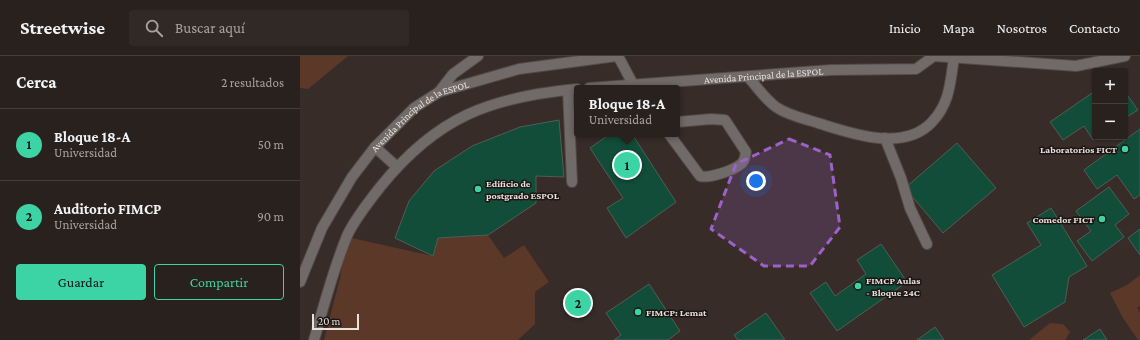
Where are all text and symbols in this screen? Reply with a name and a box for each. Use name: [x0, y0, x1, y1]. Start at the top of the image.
search box: [129, 10, 409, 46]
text: Streetwise: [20, 17, 105, 38]
icon: search: [143, 17, 165, 39]
text: Buscar aquí: [175, 20, 245, 36]
text: Inicio: [889, 20, 921, 36]
text: Mapa: [943, 20, 975, 36]
text: Nosotros: [997, 20, 1047, 36]
text: Contacto: [1069, 20, 1120, 36]
street label: Avenida Principal de la ESPOL: [704, 66, 824, 85]
map controls: [1092, 68, 1128, 140]
button: +: [1092, 68, 1128, 104]
text: Cerca: [16, 73, 56, 92]
text: 2 resultados: [221, 75, 284, 90]
street label: Avenida Principal de la ESPOL: [369, 79, 470, 154]
popup: [574, 85, 680, 137]
text: Bloque 18-A: [589, 96, 665, 112]
button: −: [1092, 104, 1128, 140]
text: Universidad: [589, 112, 652, 127]
text: Bloque 18-A: [54, 129, 130, 145]
text: 1: [27, 137, 31, 152]
text: 50 m: [258, 137, 284, 152]
place label: Laboratorios FICT: [1040, 144, 1117, 155]
marker: Laboratorios FICT: [1120, 144, 1130, 154]
text: Universidad: [54, 145, 117, 160]
pin: 1: [614, 150, 640, 180]
your location: [746, 171, 766, 191]
place label: Edificio de postgrado ESPOL: [486, 178, 560, 201]
marker: Edificio de postgrado ESPOL: [473, 184, 483, 194]
text: Auditorio FIMCP: [54, 201, 161, 217]
text: 2: [26, 209, 32, 224]
text: 90 m: [257, 209, 284, 224]
place label: Comedor FICT: [1032, 214, 1094, 225]
marker: Comedor FICT: [1097, 214, 1107, 224]
text: Universidad: [54, 217, 117, 232]
button: Guardar: [16, 264, 146, 300]
button: Compartir: [154, 264, 284, 300]
place label: FIMCP Aulas - Bloque 24C: [866, 275, 920, 298]
marker: FIMCP Aulas - Bloque 24C: [853, 281, 863, 291]
pin: 2: [565, 288, 591, 318]
marker: FIMCP: Lemat: [633, 307, 643, 317]
place label: FIMCP: Lemat: [646, 307, 707, 318]
scale bar: [312, 312, 359, 331]
text: 20 m: [318, 315, 340, 327]

